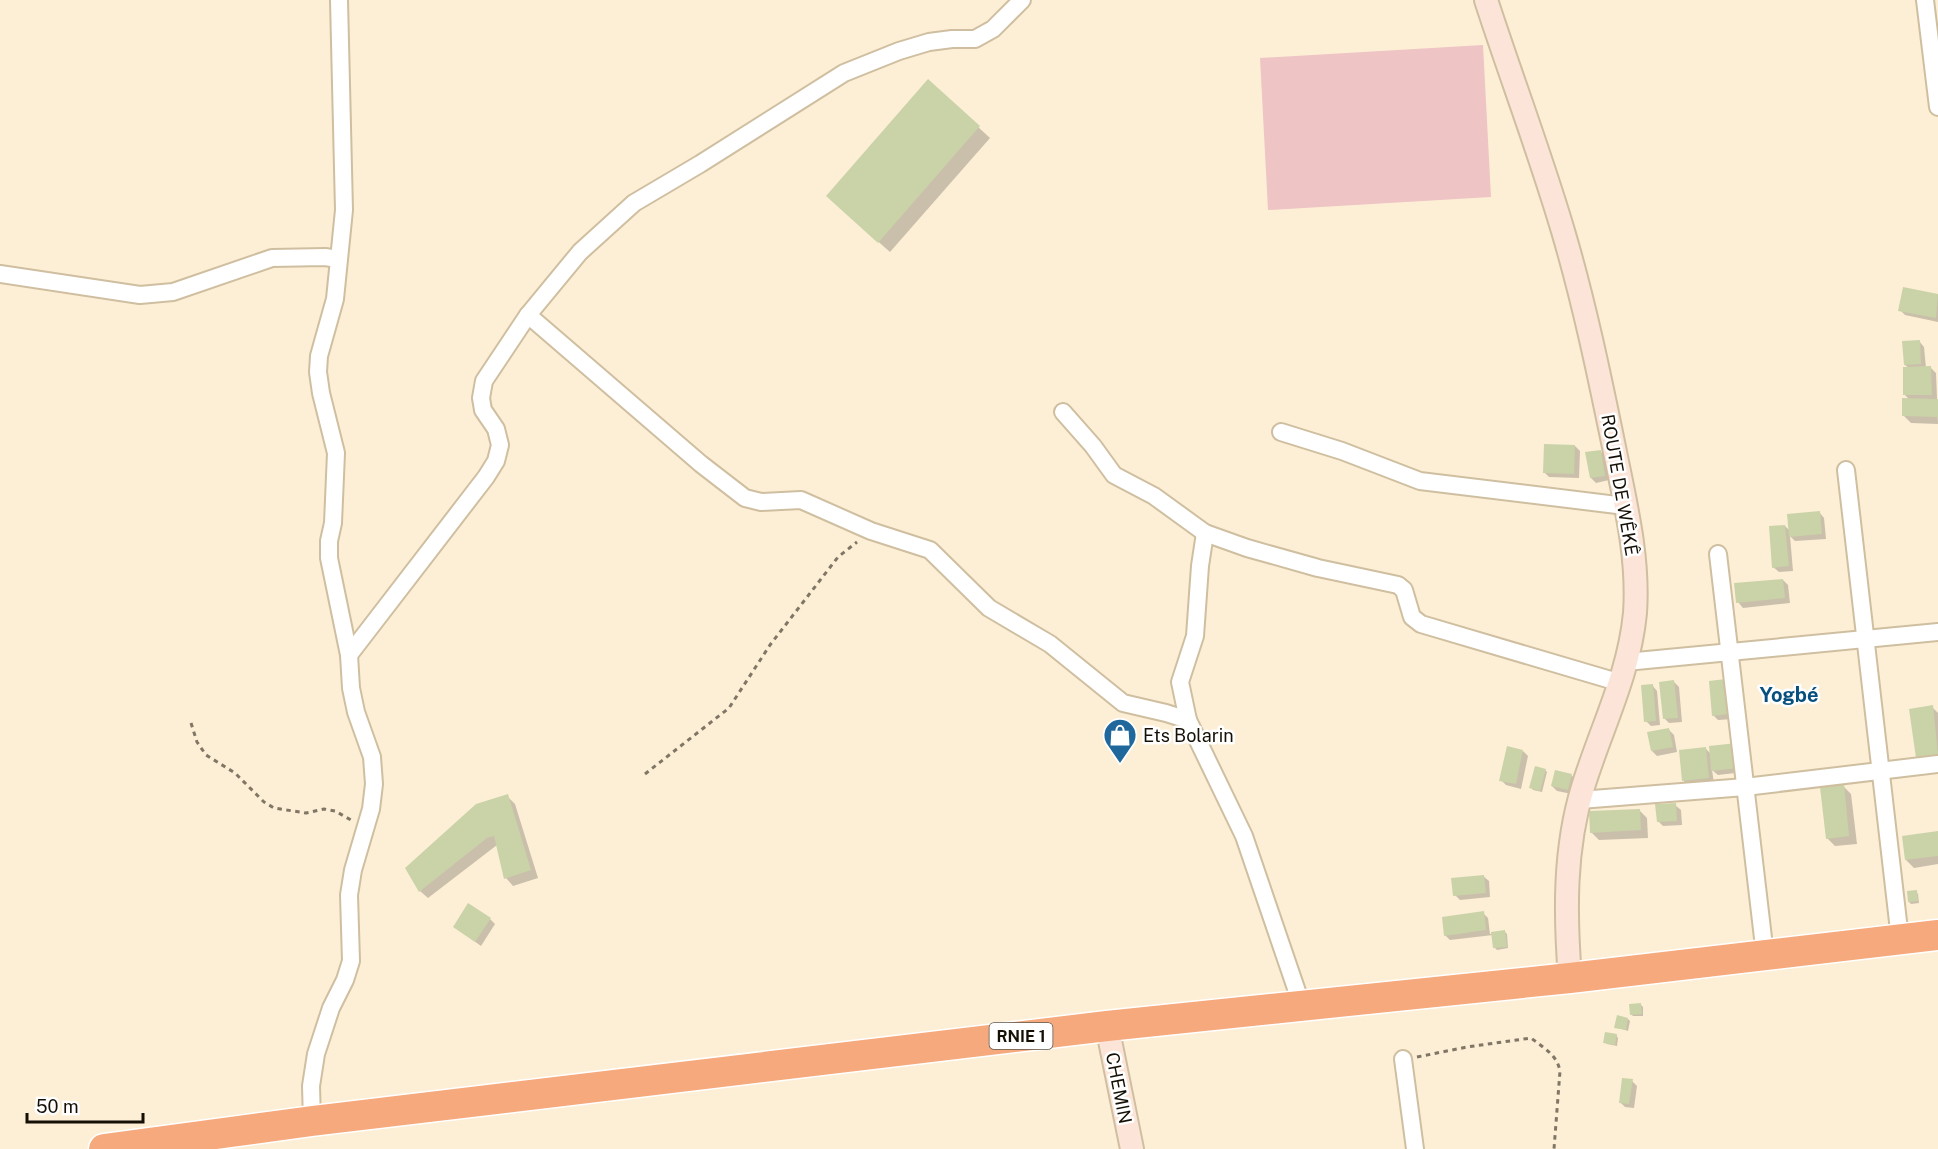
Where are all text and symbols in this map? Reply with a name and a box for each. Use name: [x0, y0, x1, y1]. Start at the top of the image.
street label: ROUTE DE WÊKÊ: [1597, 413, 1643, 557]
district label: Yogbé: [1759, 683, 1819, 707]
shop icon: Ets Bolarin: [1102, 717, 1138, 764]
place label: Ets Bolarin: [1143, 725, 1234, 746]
road number: RNIE 1: [990, 1023, 1052, 1049]
street label: CHEMIN: [1102, 1051, 1136, 1125]
scale bar: [27, 1086, 142, 1124]
text: 50 m: [36, 1096, 79, 1117]

